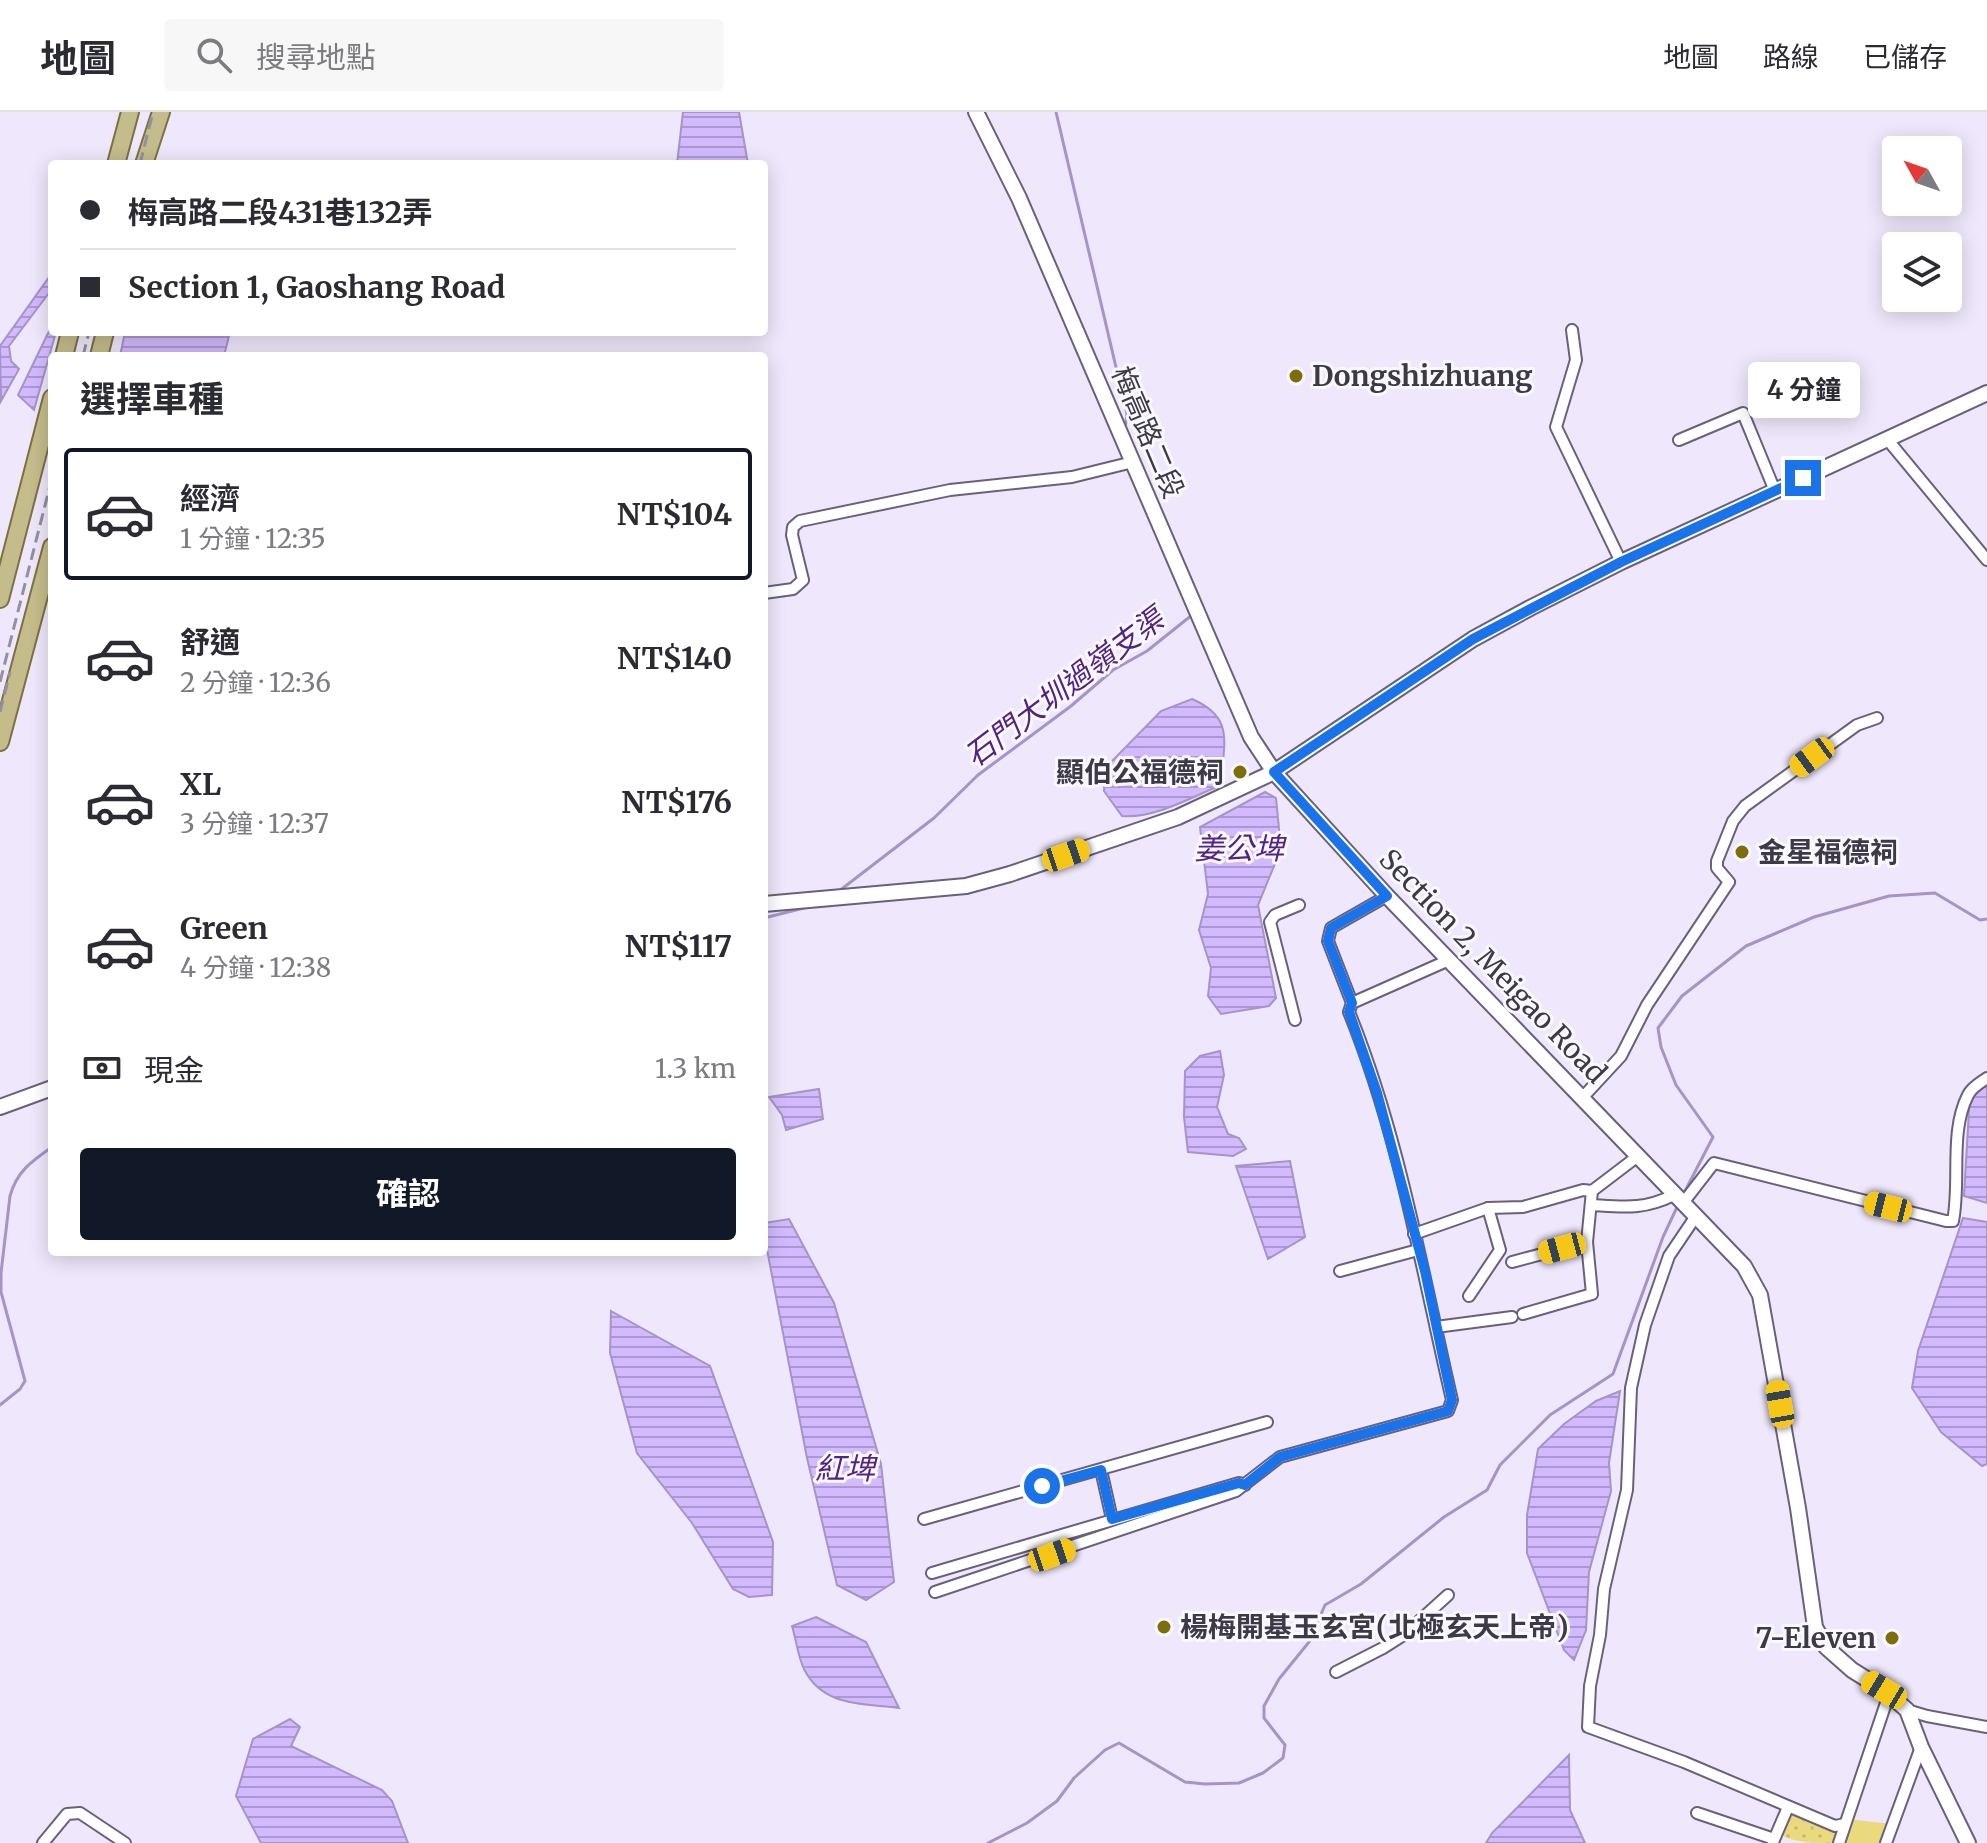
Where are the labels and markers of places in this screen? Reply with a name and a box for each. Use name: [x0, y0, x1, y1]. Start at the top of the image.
place label: Dongshizhuang: [1312, 358, 1533, 394]
marker: Dongshizhuang: [1287, 367, 1305, 385]
place label: 顯伯公福德祠: [1056, 754, 1224, 790]
marker: 顯伯公福德祠: [1231, 763, 1249, 781]
place label: 金星福德祠: [1758, 834, 1898, 870]
marker: 金星福德祠: [1733, 843, 1751, 861]
place label: 楊梅開基玉玄宮(北極玄天上帝): [1180, 1609, 1569, 1645]
marker: 楊梅開基玉玄宮(北極玄天上帝): [1155, 1618, 1173, 1636]
place label: 7-Eleven: [1755, 1620, 1876, 1656]
marker: 7-Eleven: [1883, 1629, 1901, 1647]

